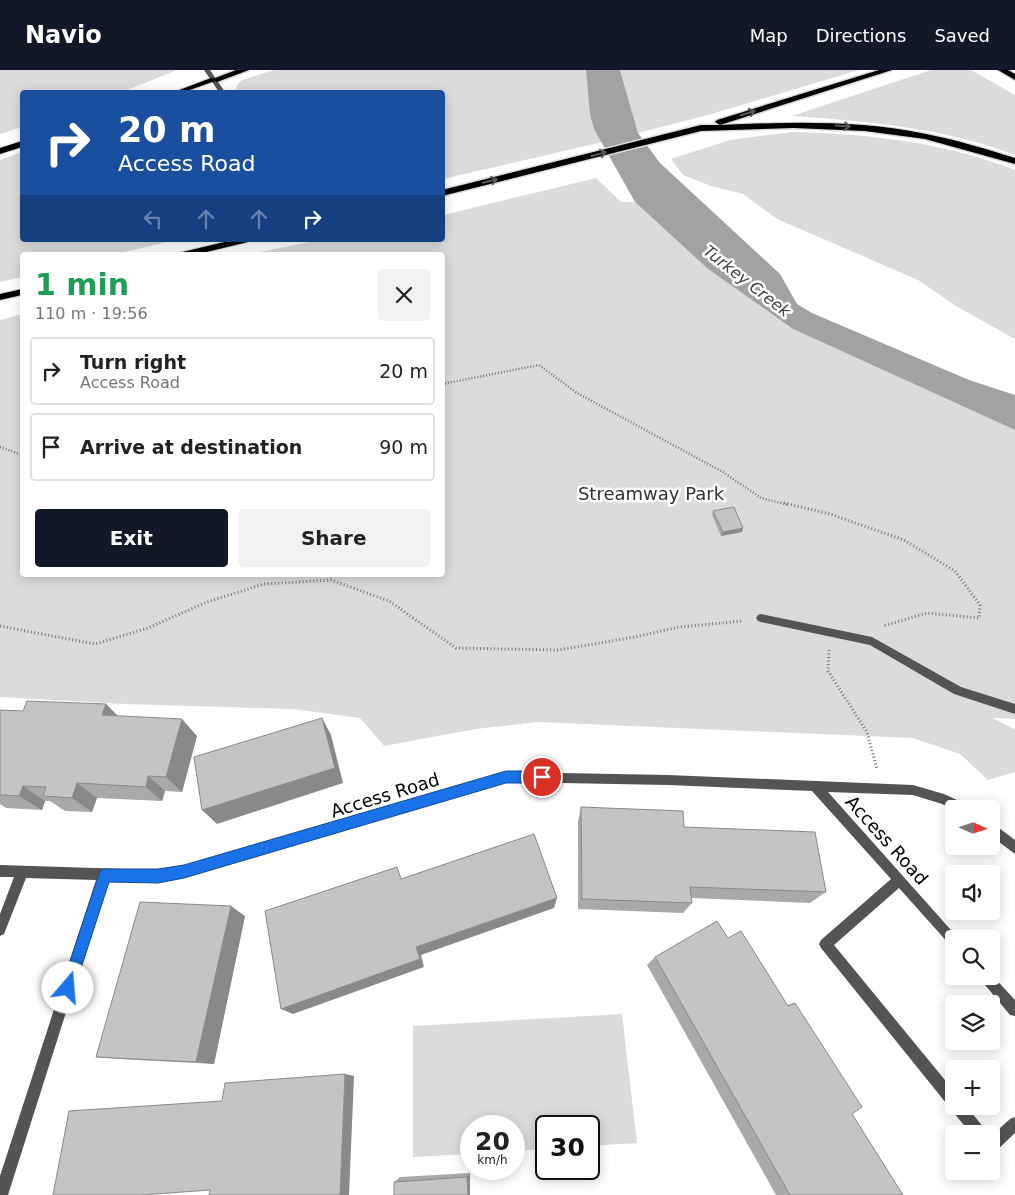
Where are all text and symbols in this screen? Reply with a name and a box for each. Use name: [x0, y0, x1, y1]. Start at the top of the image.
text: Navio: [25, 21, 102, 49]
text: Map: [750, 25, 788, 46]
text: Directions: [816, 25, 906, 46]
text: Saved: [934, 25, 990, 46]
one-way arrow: [740, 108, 756, 118]
icon: right: [35, 110, 100, 175]
text: 20 m: [118, 110, 215, 150]
one-way arrow: [835, 121, 851, 131]
one-way arrow: [590, 149, 606, 158]
text: Access Road: [118, 151, 256, 176]
one-way arrow: [481, 176, 497, 186]
icon: left: [139, 205, 167, 233]
icon: ahead: [192, 205, 220, 233]
icon: ahead: [245, 205, 273, 233]
icon: right: [298, 205, 326, 233]
water label: Turkey Creek: [700, 241, 795, 321]
text: 1 min: [35, 267, 129, 302]
button: close: [378, 269, 430, 321]
text: 110 m · 19:56: [35, 304, 148, 323]
text: Turn right: [80, 351, 186, 373]
icon: right: [37, 357, 65, 385]
text: 20 m: [379, 360, 428, 382]
text: Access Road: [80, 373, 180, 392]
icon: arrive: [37, 433, 65, 461]
text: Arrive at destination: [80, 436, 302, 458]
text: 90 m: [379, 436, 428, 458]
park label: Streamway Park: [578, 483, 725, 504]
button: Exit: [35, 509, 228, 567]
button: Share: [238, 509, 430, 567]
pin: [521, 756, 563, 798]
icon: arrive: [528, 763, 556, 791]
street label: Access Road: [328, 769, 442, 821]
street label: Access Road: [842, 791, 932, 889]
north arrow: [945, 800, 1000, 855]
map controls: [945, 800, 1000, 1180]
button: sound: [945, 865, 1000, 920]
button: search: [945, 930, 1000, 985]
position arrow: [41, 961, 93, 1013]
button: layers: [945, 995, 1000, 1050]
button: +: [945, 1060, 1000, 1115]
speed limit sign: 30: [535, 1115, 600, 1180]
button: −: [945, 1125, 1000, 1180]
text: 20: [475, 1127, 510, 1156]
text: km/h: [477, 1153, 508, 1167]

